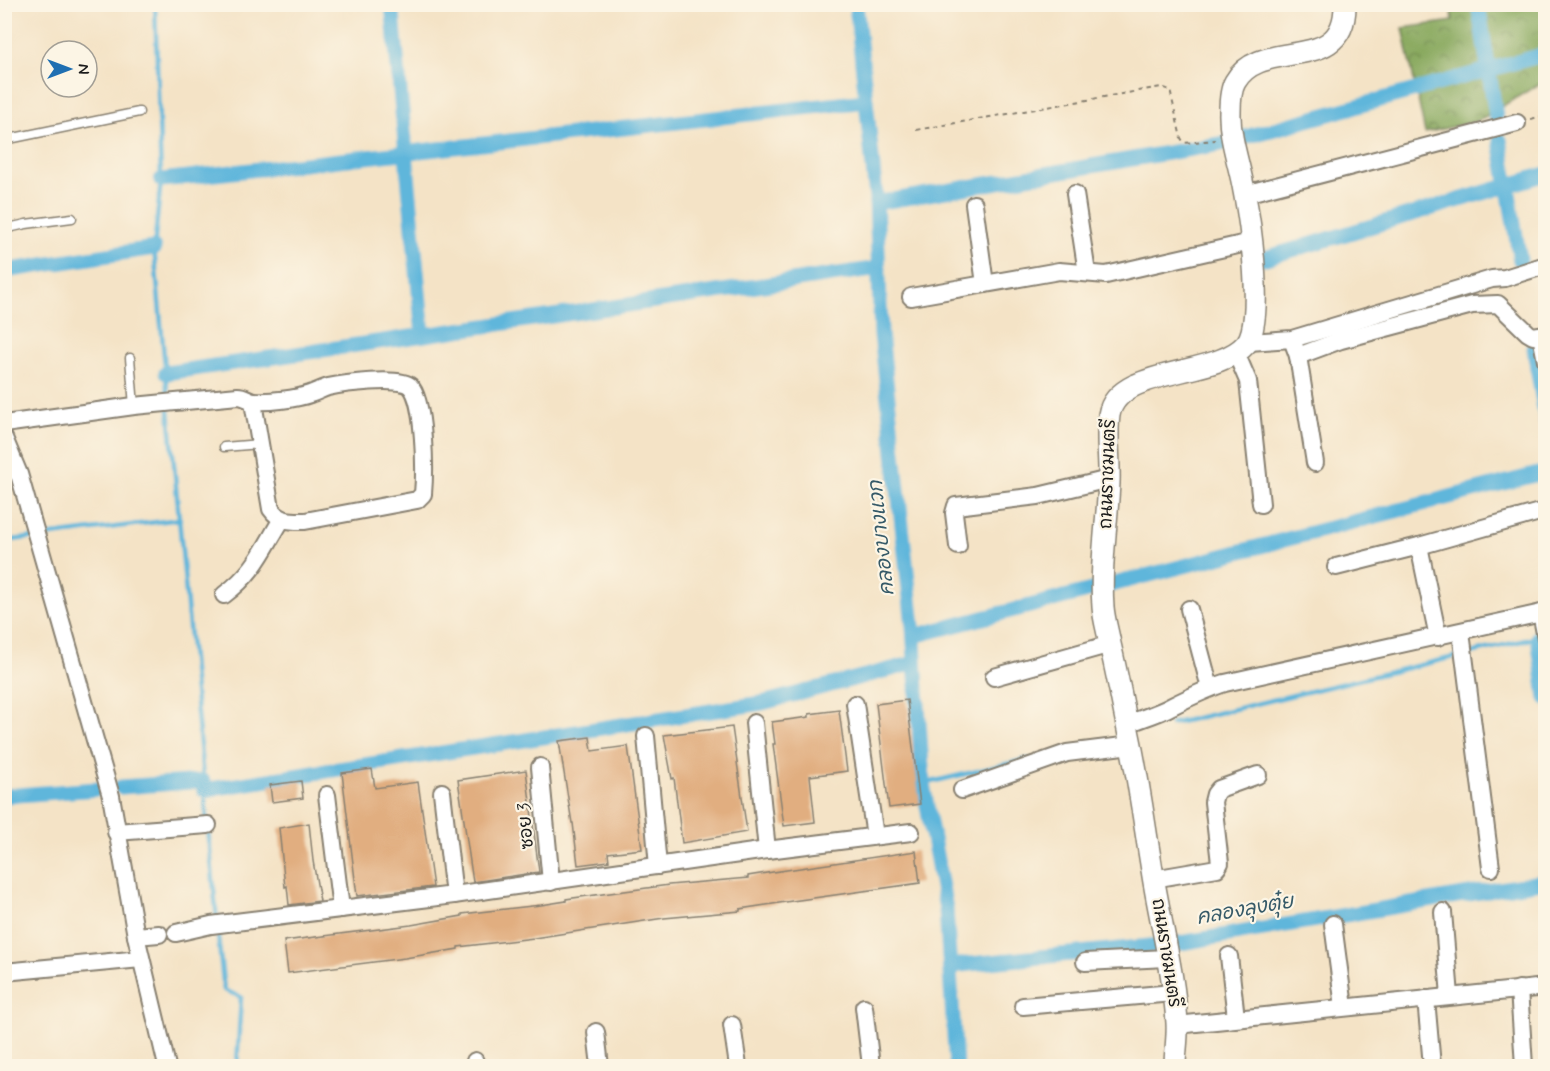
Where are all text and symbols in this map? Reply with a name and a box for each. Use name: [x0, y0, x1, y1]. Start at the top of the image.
north arrow: [39, 39, 99, 99]
text: N: [72, 64, 93, 74]
street label: ถนนราชมนตรี: [1093, 419, 1122, 529]
water label: คลองบางแวก: [862, 478, 901, 597]
street label: ซอย 3: [512, 802, 540, 850]
water label: คลองลุงตุ๋ย: [1194, 887, 1298, 932]
street label: ถนนราชมนตรี: [1146, 897, 1187, 1009]

